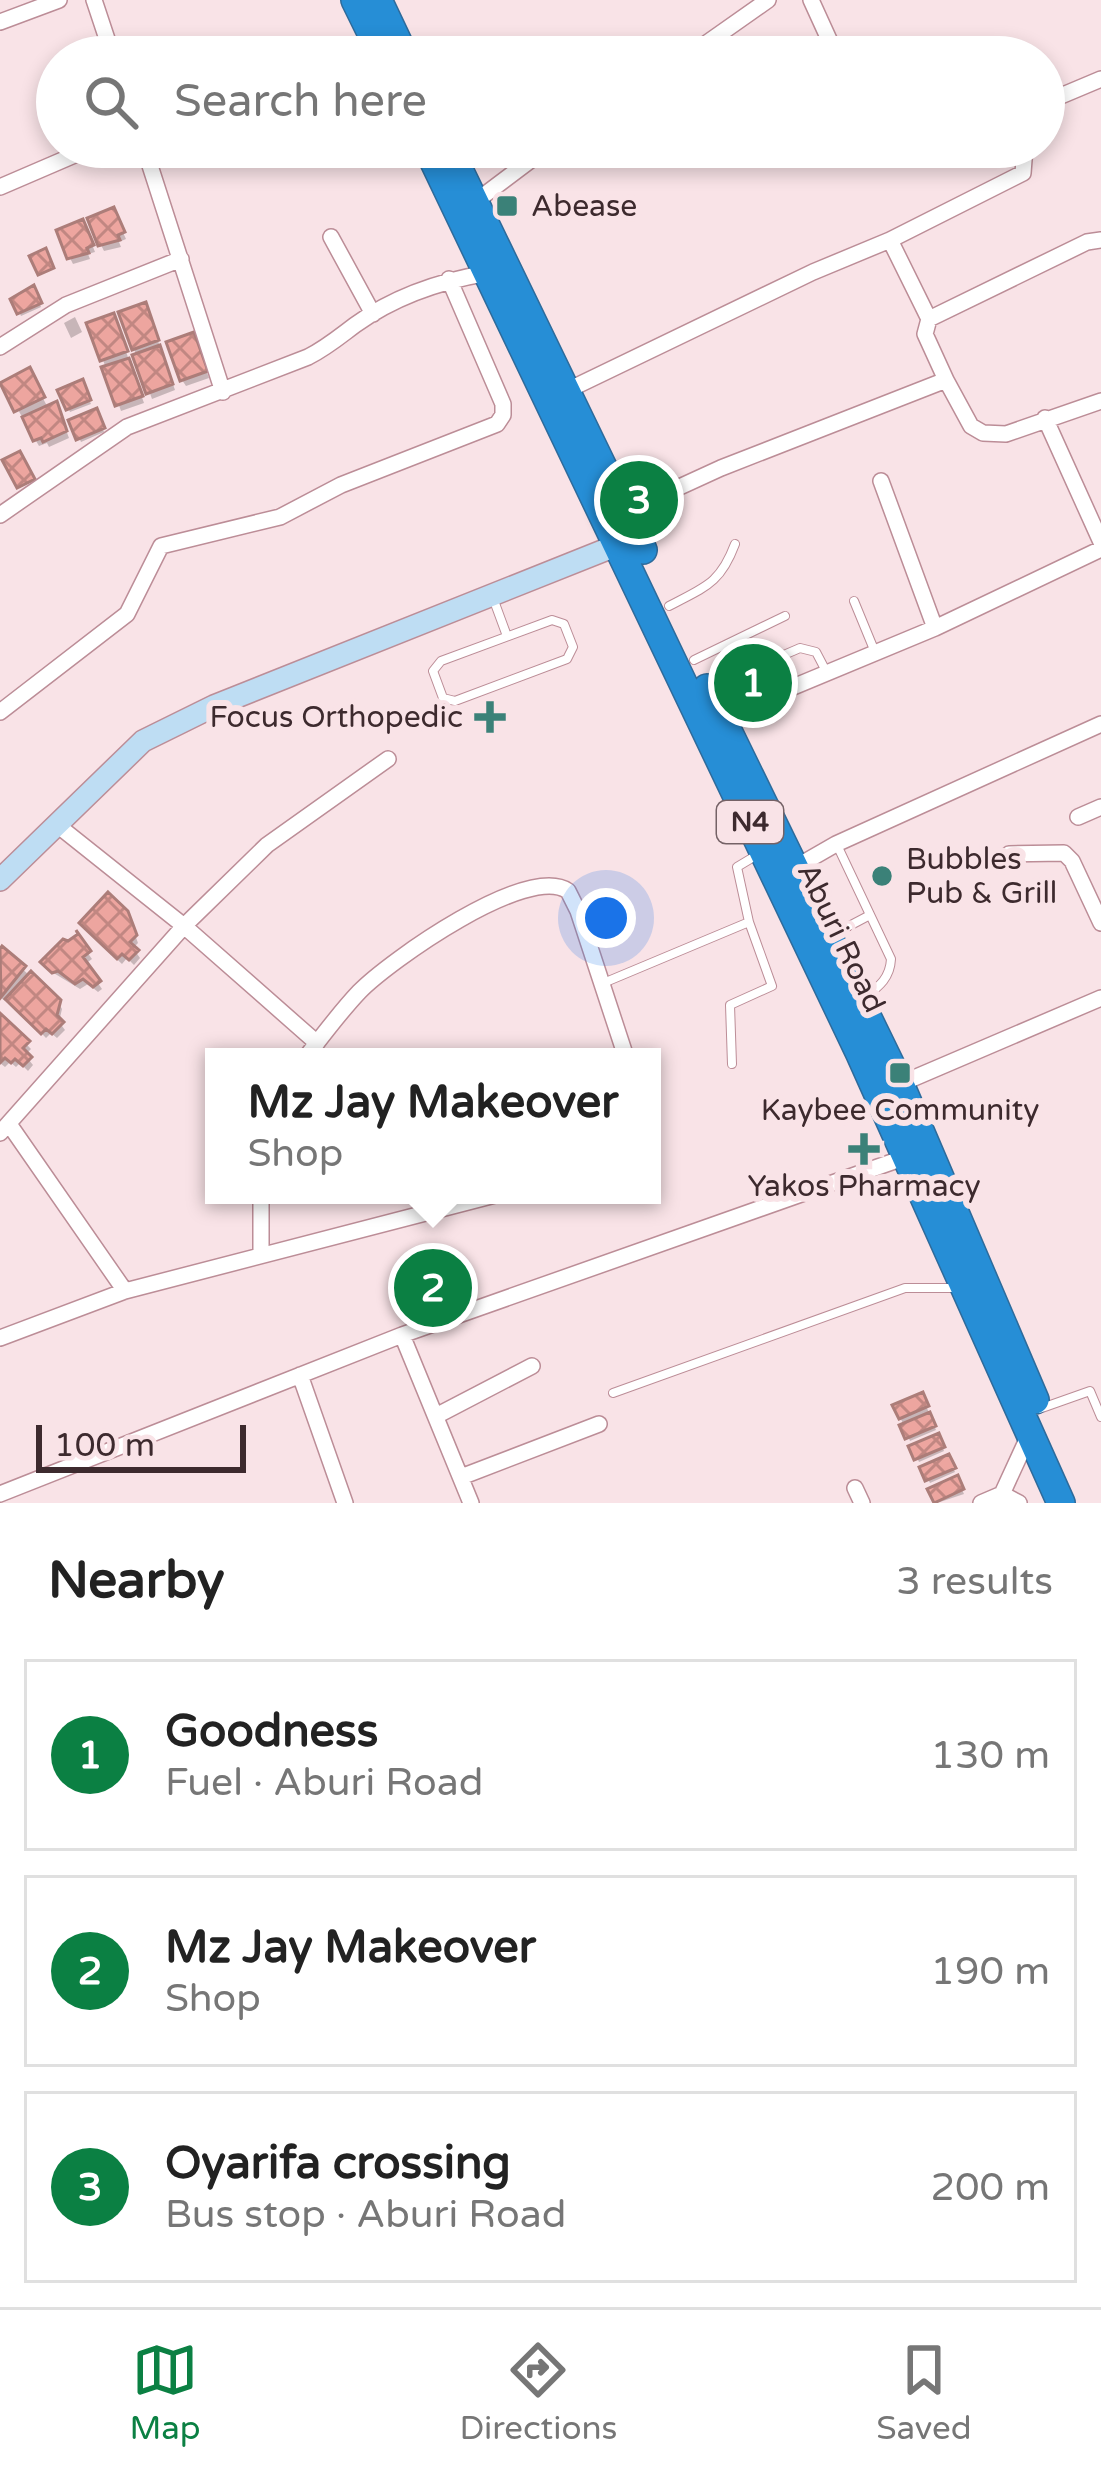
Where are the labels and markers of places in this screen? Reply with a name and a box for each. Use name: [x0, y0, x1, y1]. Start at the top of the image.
place label: Abease: [531, 188, 637, 225]
marker: Abease: [494, 193, 520, 219]
pin: 3: [600, 455, 678, 545]
pin: 1: [714, 638, 792, 728]
place label: Focus Orthopedic: [209, 699, 463, 736]
marker: Focus Orthopedic: [474, 701, 506, 733]
place label: Bubbles Pub & Grill: [906, 841, 1057, 912]
marker: Bubbles Pub & Grill: [869, 863, 895, 889]
marker: Kaybee Community: [887, 1060, 913, 1086]
place label: Kaybee Community: [761, 1092, 1039, 1129]
marker: Yakos Pharmacy: [851, 1136, 877, 1162]
place label: Yakos Pharmacy: [747, 1168, 981, 1205]
pin: 2: [394, 1243, 472, 1333]

